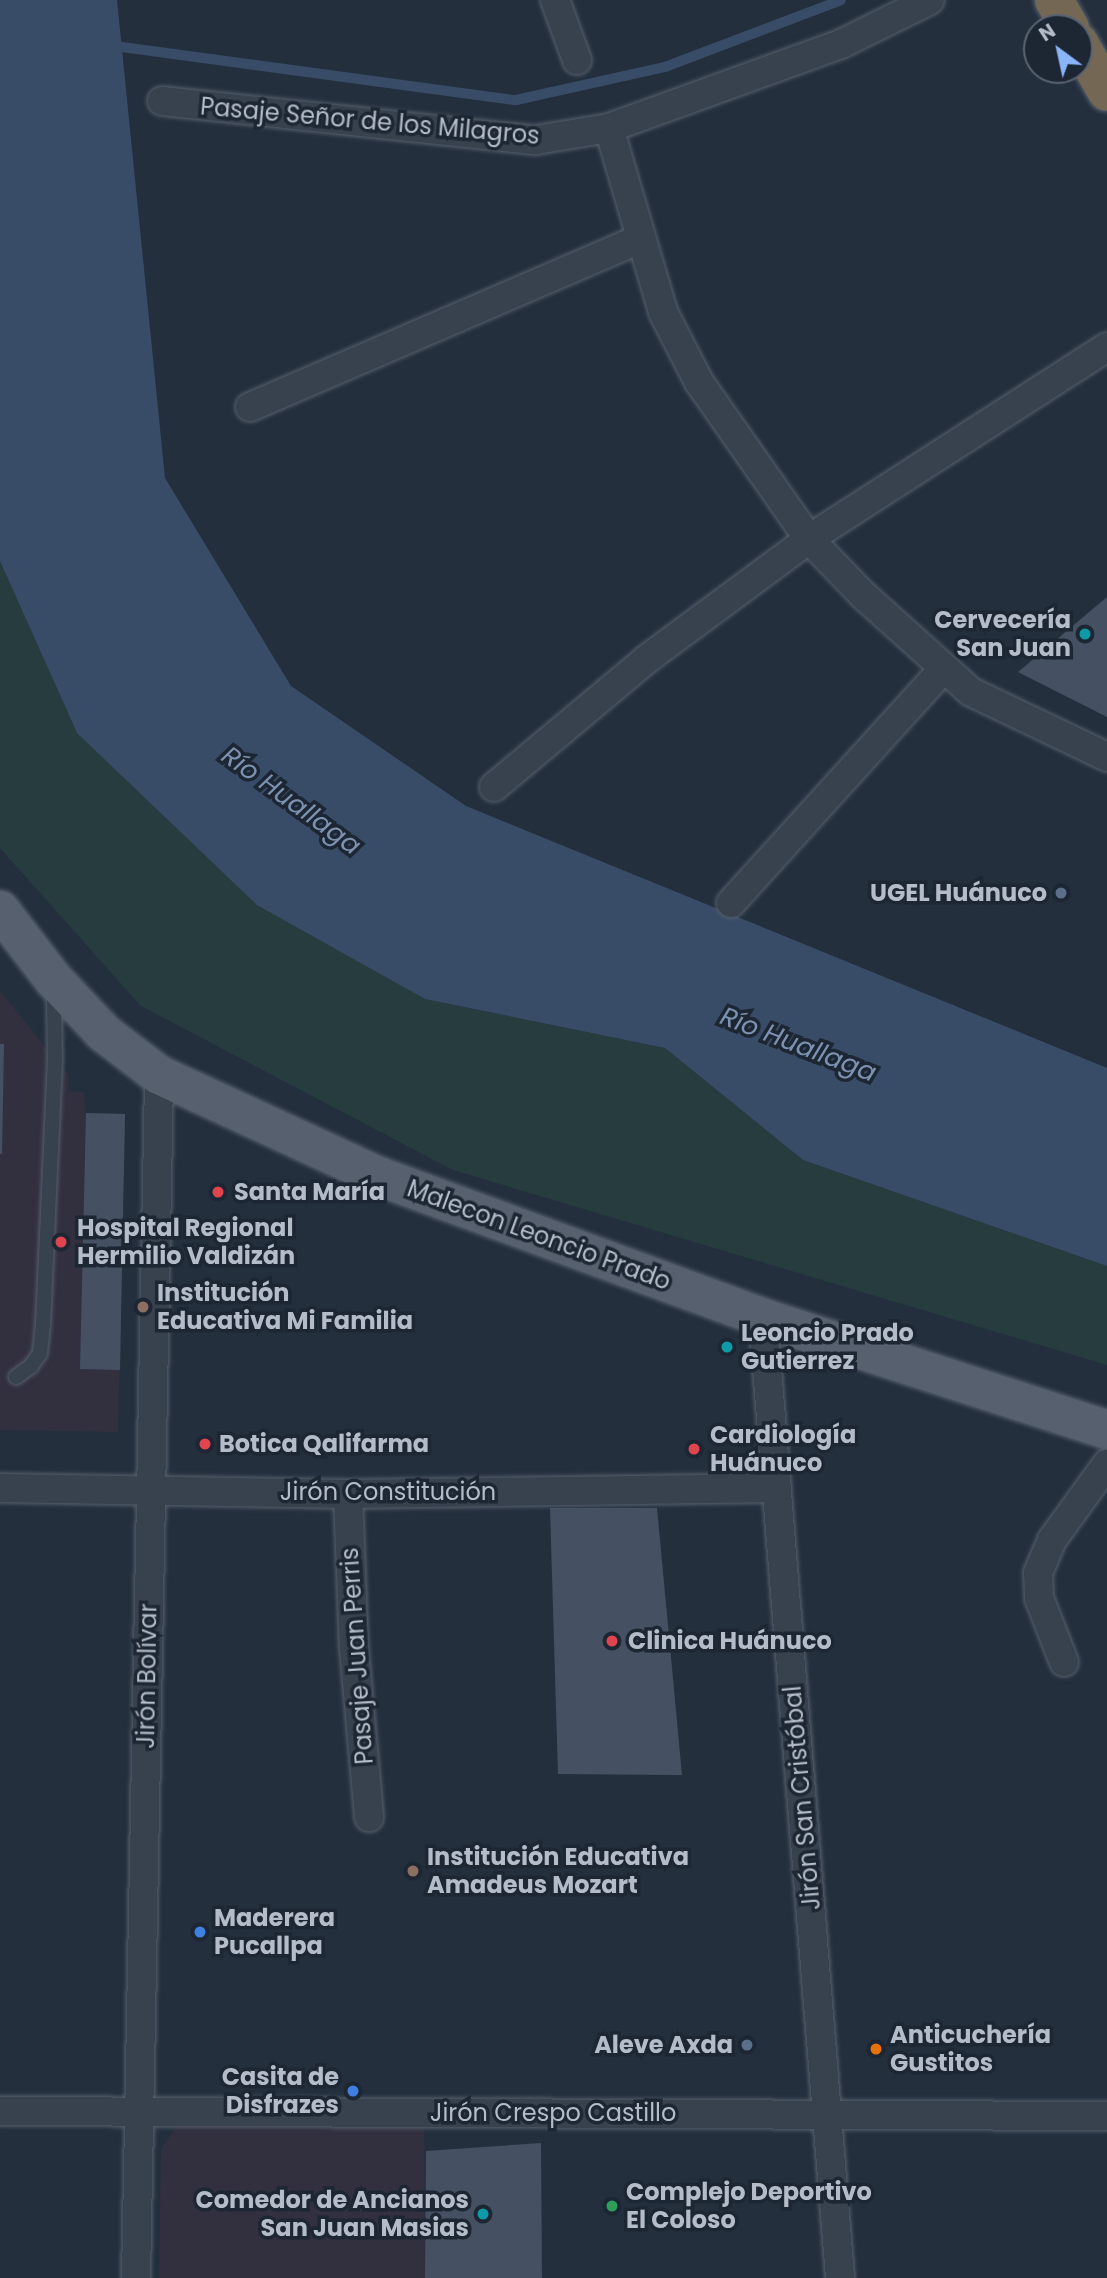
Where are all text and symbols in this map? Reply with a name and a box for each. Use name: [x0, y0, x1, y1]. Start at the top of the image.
north arrow: [1023, 14, 1093, 84]
text: N: [1034, 17, 1061, 48]
street label: Pasaje Señor de los Milagros: [199, 92, 541, 150]
place label: Cervecería San Juan: [934, 606, 1071, 662]
marker: Cervecería San Juan: [1077, 626, 1093, 642]
water label: Río Huallaga: [215, 740, 367, 862]
place label: UGEL Huánuco: [870, 879, 1047, 907]
marker: UGEL Huánuco: [1053, 885, 1069, 901]
water label: Río Huallaga: [716, 1001, 880, 1089]
street label: Malecon Leoncio Prado: [403, 1174, 675, 1296]
place label: Santa María: [234, 1178, 385, 1206]
marker: Santa María: [208, 1182, 228, 1202]
place label: Hospital Regional Hermilio Valdizán: [77, 1214, 295, 1270]
marker: Hospital Regional Hermilio Valdizán: [51, 1232, 71, 1252]
place label: Institución Educativa Mi Familia: [157, 1279, 413, 1335]
marker: Institución Educativa Mi Familia: [135, 1299, 151, 1315]
place label: Leoncio Prado Gutierrez: [741, 1319, 914, 1375]
marker: Leoncio Prado Gutierrez: [719, 1339, 735, 1355]
place label: Cardiología Huánuco: [710, 1421, 856, 1477]
place label: Botica Qalifarma: [219, 1430, 429, 1458]
marker: Botica Qalifarma: [197, 1436, 213, 1452]
marker: Cardiología Huánuco: [684, 1439, 704, 1459]
street label: Jirón Constitución: [280, 1478, 496, 1506]
street label: Pasaje Juan Perris: [335, 1547, 379, 1765]
street label: Jirón Bolívar: [131, 1603, 163, 1749]
place label: Clinica Huánuco: [628, 1627, 832, 1655]
marker: Clinica Huánuco: [602, 1631, 622, 1651]
street label: Jirón San Cristóbal: [778, 1685, 826, 1911]
place label: Institución Educativa Amadeus Mozart: [427, 1843, 689, 1899]
marker: Institución Educativa Amadeus Mozart: [405, 1863, 421, 1879]
place label: Maderera Pucallpa: [214, 1904, 335, 1960]
marker: Maderera Pucallpa: [192, 1924, 208, 1940]
place label: Anticuchería Gustitos: [890, 2021, 1051, 2077]
place label: Aleve Axda: [594, 2031, 733, 2059]
marker: Aleve Axda: [739, 2037, 755, 2053]
marker: Anticuchería Gustitos: [868, 2041, 884, 2057]
place label: Casita de Disfrazes: [222, 2063, 339, 2119]
marker: Casita de Disfrazes: [345, 2083, 361, 2099]
street label: Jirón Crespo Castillo: [430, 2099, 676, 2127]
place label: Complejo Deportivo El Coloso: [626, 2178, 872, 2234]
place label: Comedor de Ancianos San Juan Masias: [195, 2186, 469, 2242]
marker: Complejo Deportivo El Coloso: [604, 2198, 620, 2214]
marker: Comedor de Ancianos San Juan Masias: [475, 2206, 491, 2222]

